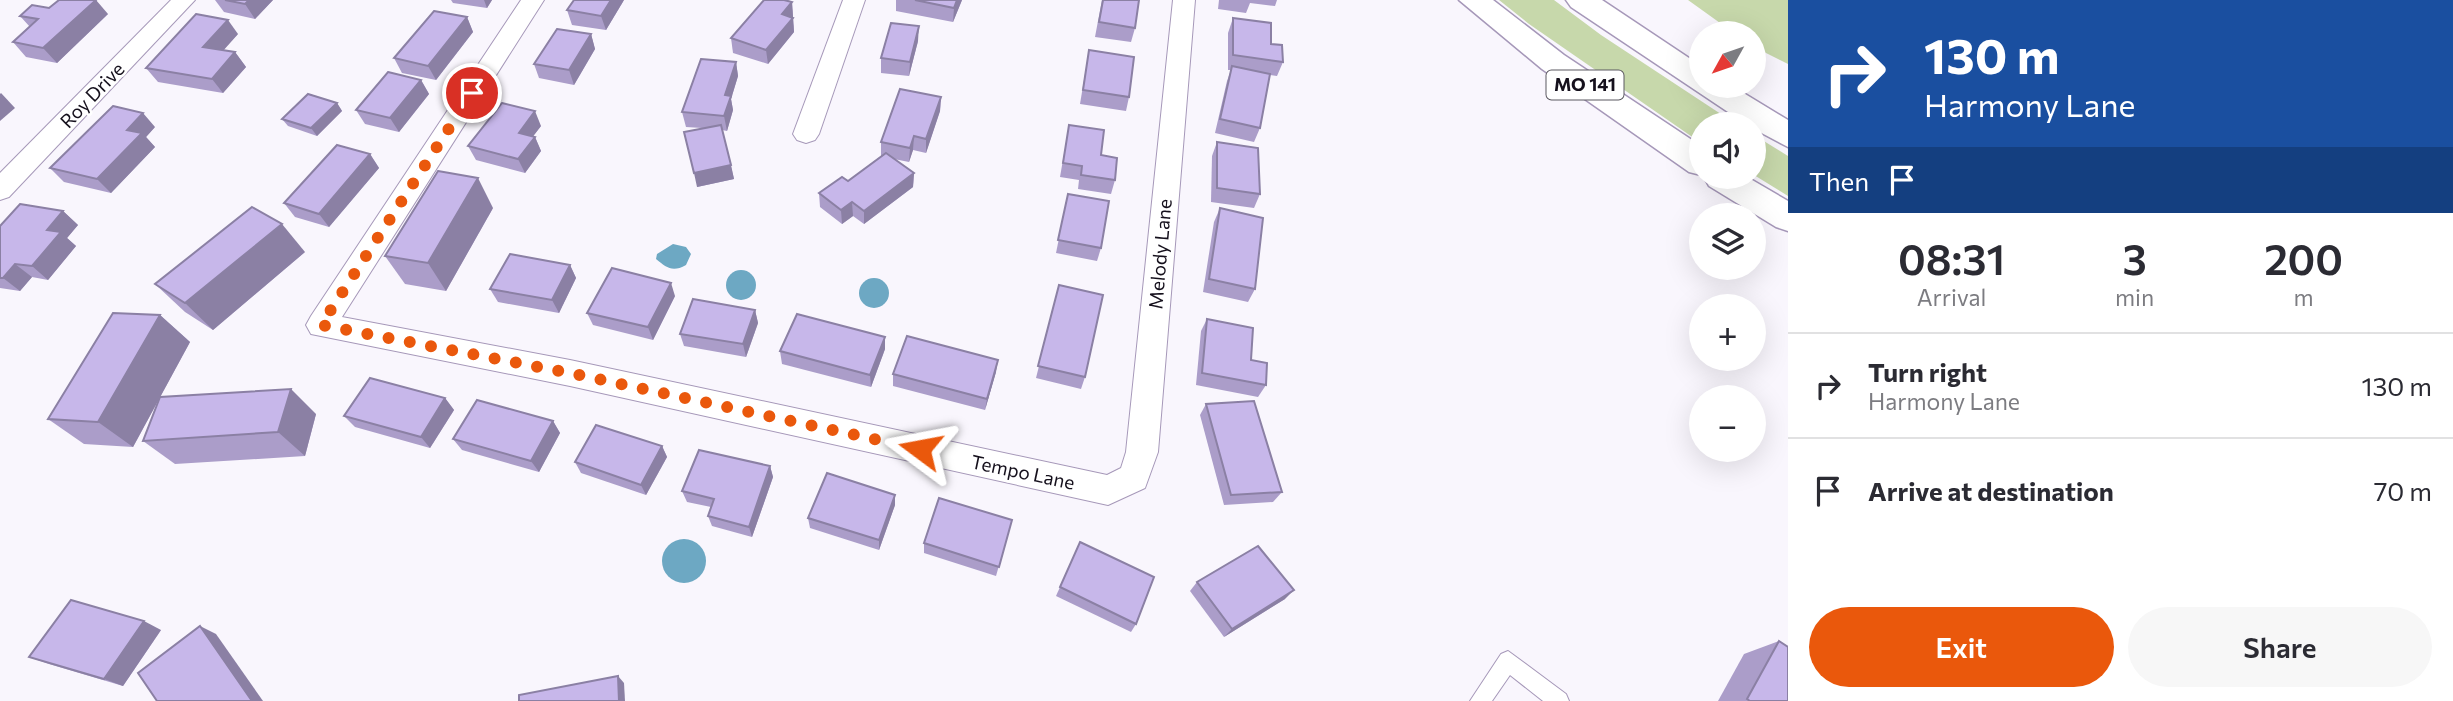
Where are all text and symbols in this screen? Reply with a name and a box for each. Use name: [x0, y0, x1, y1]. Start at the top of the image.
north arrow: [1689, 21, 1766, 98]
map controls: [1689, 21, 1766, 462]
text: 130 m: [1924, 24, 2059, 84]
icon: right: [1809, 28, 1900, 119]
street label: Roy Drive: [55, 57, 129, 132]
pin: [442, 63, 502, 123]
road number: MO 141: [1546, 70, 1624, 100]
icon: arrive: [453, 74, 491, 112]
text: Harmony Lane: [1924, 84, 2135, 124]
button: sound: [1689, 112, 1766, 189]
icon: arrive: [1883, 161, 1921, 199]
text: Then: [1809, 165, 1869, 196]
street label: Melody Lane: [1143, 198, 1176, 310]
button: layers: [1689, 203, 1766, 280]
text: 08:31: [1898, 232, 2005, 284]
text: 3: [2122, 232, 2147, 284]
text: 200: [2264, 232, 2343, 284]
text: Arrival: [1917, 283, 1986, 311]
text: min: [2115, 283, 2154, 311]
text: m: [2294, 283, 2314, 311]
button: +: [1689, 294, 1766, 371]
text: Turn right: [1868, 356, 1987, 387]
icon: right: [1809, 367, 1847, 405]
text: 130 m: [2361, 370, 2432, 401]
button: −: [1689, 385, 1766, 462]
text: Harmony Lane: [1868, 387, 2020, 415]
position arrow: [883, 412, 957, 486]
street label: Tempo Lane: [969, 449, 1077, 494]
icon: arrive: [1809, 472, 1847, 510]
text: Arrive at destination: [1868, 475, 2114, 506]
text: 70 m: [2374, 475, 2432, 506]
button: Exit: [1809, 607, 2114, 687]
button: Share: [2128, 607, 2432, 687]

